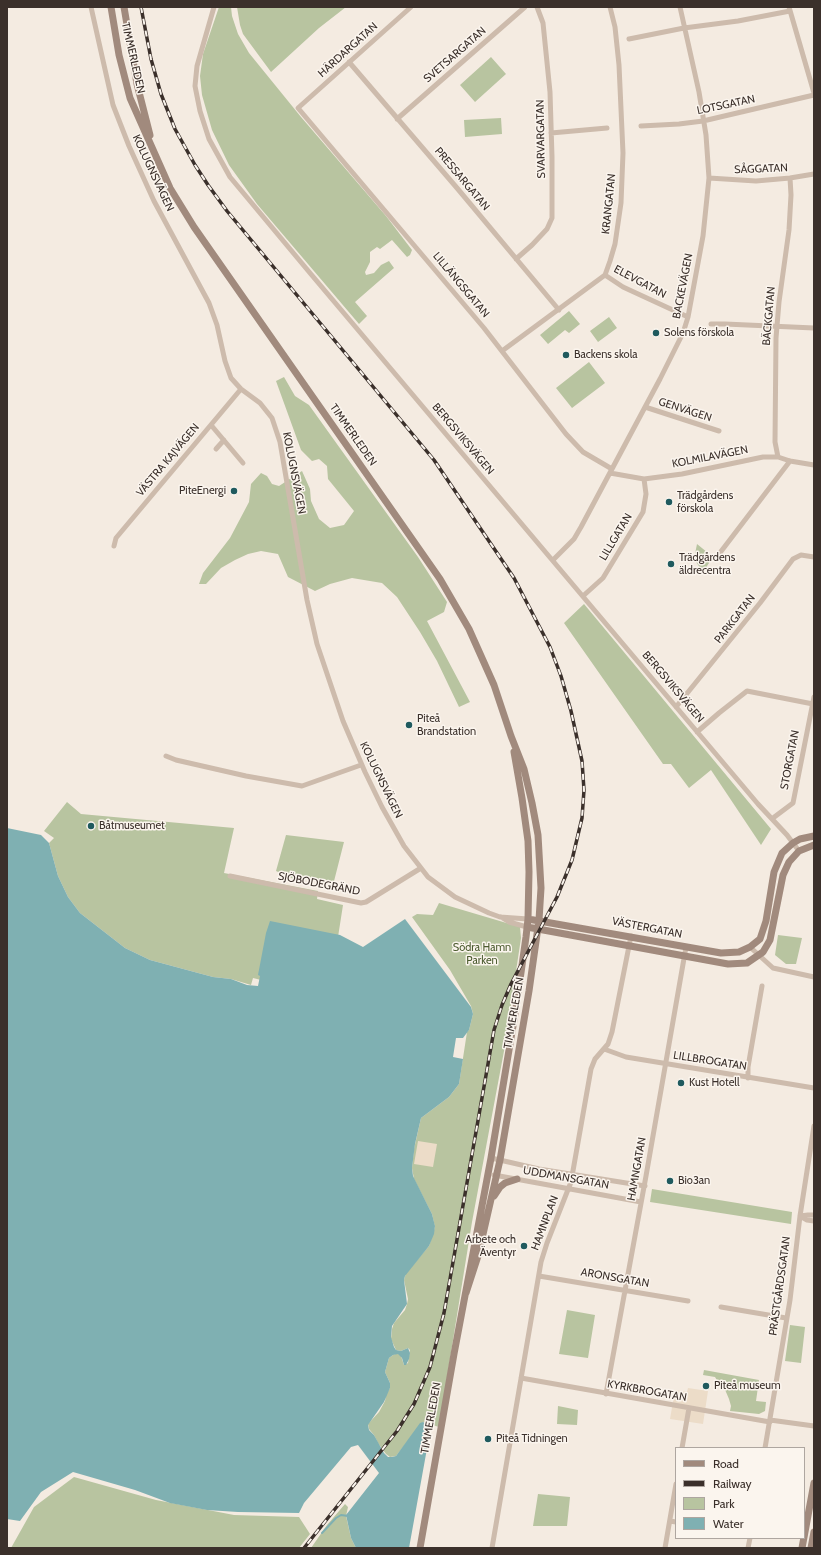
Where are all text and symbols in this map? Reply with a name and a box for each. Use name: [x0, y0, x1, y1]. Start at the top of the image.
street label: HÄRDARGATAN: [315, 20, 381, 80]
street label: TIMMERLEDEN: [118, 21, 148, 95]
street label: SVETSARGATAN: [421, 24, 489, 86]
street label: LOTSGATAN: [696, 92, 756, 118]
street label: SVARVARGATAN: [534, 99, 548, 179]
street label: KOLUGNSVÄGEN: [129, 132, 177, 214]
street label: PRESSARGATAN: [432, 145, 492, 213]
street label: SÅGGATAN: [734, 161, 788, 177]
street label: KRANGATAN: [599, 173, 619, 235]
street label: LILLÄNGSGATAN: [430, 250, 492, 320]
street label: BACKEVÄGEN: [670, 252, 696, 320]
street label: ELEVGATAN: [611, 263, 669, 301]
street label: BÄCKGATAN: [760, 286, 778, 346]
place label: Solens förskola: [664, 326, 734, 340]
marker: Solens förskola: [651, 328, 661, 338]
place label: Backens skola: [574, 348, 638, 362]
marker: Backens skola: [561, 350, 571, 360]
street label: GENVÄGEN: [657, 395, 713, 425]
street label: TIMMERLEDEN: [327, 401, 379, 469]
street label: BERGSVIKSVÄGEN: [429, 401, 497, 477]
street label: VÄSTRA KAJVÄGEN: [134, 421, 202, 499]
street label: KOLUGNSVÄGEN: [280, 431, 308, 515]
street label: KOLMILAVÄGEN: [671, 443, 749, 471]
place label: PiteEnergi: [179, 484, 226, 498]
marker: PiteEnergi: [229, 486, 239, 496]
place label: Trädgårdens förskola: [677, 489, 733, 515]
marker: Trädgårdens förskola: [664, 497, 674, 507]
street label: LILLGATAN: [597, 511, 635, 563]
place label: Trädgårdens äldrecentra: [679, 551, 735, 577]
marker: Trädgårdens äldrecentra: [666, 559, 676, 569]
street label: PARKGATAN: [712, 592, 758, 646]
street label: BERGSVIKSVÄGEN: [639, 649, 707, 725]
place label: Piteå Brandstation: [417, 712, 476, 738]
marker: Piteå Brandstation: [404, 720, 414, 730]
street label: STORGATAN: [778, 729, 802, 791]
street label: KOLUGNSVÄGEN: [357, 740, 405, 820]
place label: Båtmuseumet: [99, 819, 165, 833]
marker: Båtmuseumet: [86, 821, 96, 831]
street label: SJÖBODEGRÄND: [277, 870, 361, 898]
street label: VÄSTERGATAN: [611, 915, 683, 941]
park label: Södra Hamn Parken: [453, 941, 511, 967]
street label: TIMMERLEDEN: [501, 976, 527, 1050]
street label: LILLBROGATAN: [672, 1049, 748, 1073]
place label: Kust Hotell: [689, 1076, 740, 1090]
marker: Kust Hotell: [676, 1078, 686, 1088]
street label: HAMNGATAN: [625, 1136, 649, 1202]
street label: UDDMANSGATAN: [522, 1164, 610, 1192]
place label: Bio3an: [678, 1174, 710, 1188]
marker: Bio3an: [665, 1176, 675, 1186]
street label: HAMNPLAN: [529, 1194, 561, 1252]
place label: Arbete och Äventyr: [465, 1233, 516, 1259]
street label: PRÄSTGÅRDSGATAN: [766, 1235, 794, 1337]
marker: Arbete och Äventyr: [519, 1241, 529, 1251]
street label: ARONSGATAN: [580, 1265, 650, 1291]
street label: KYRKBROGATAN: [606, 1378, 688, 1404]
place label: Piteå museum: [714, 1379, 781, 1393]
street label: TIMMERLEDEN: [418, 1381, 444, 1455]
marker: Piteå museum: [701, 1381, 711, 1391]
place label: Piteå Tidningen: [496, 1432, 568, 1446]
marker: Piteå Tidningen: [483, 1434, 493, 1444]
legend: [675, 1447, 805, 1539]
text: Road: [713, 1456, 739, 1471]
text: Railway: [713, 1476, 751, 1491]
text: Park: [713, 1496, 735, 1511]
text: Water: [713, 1516, 743, 1531]

